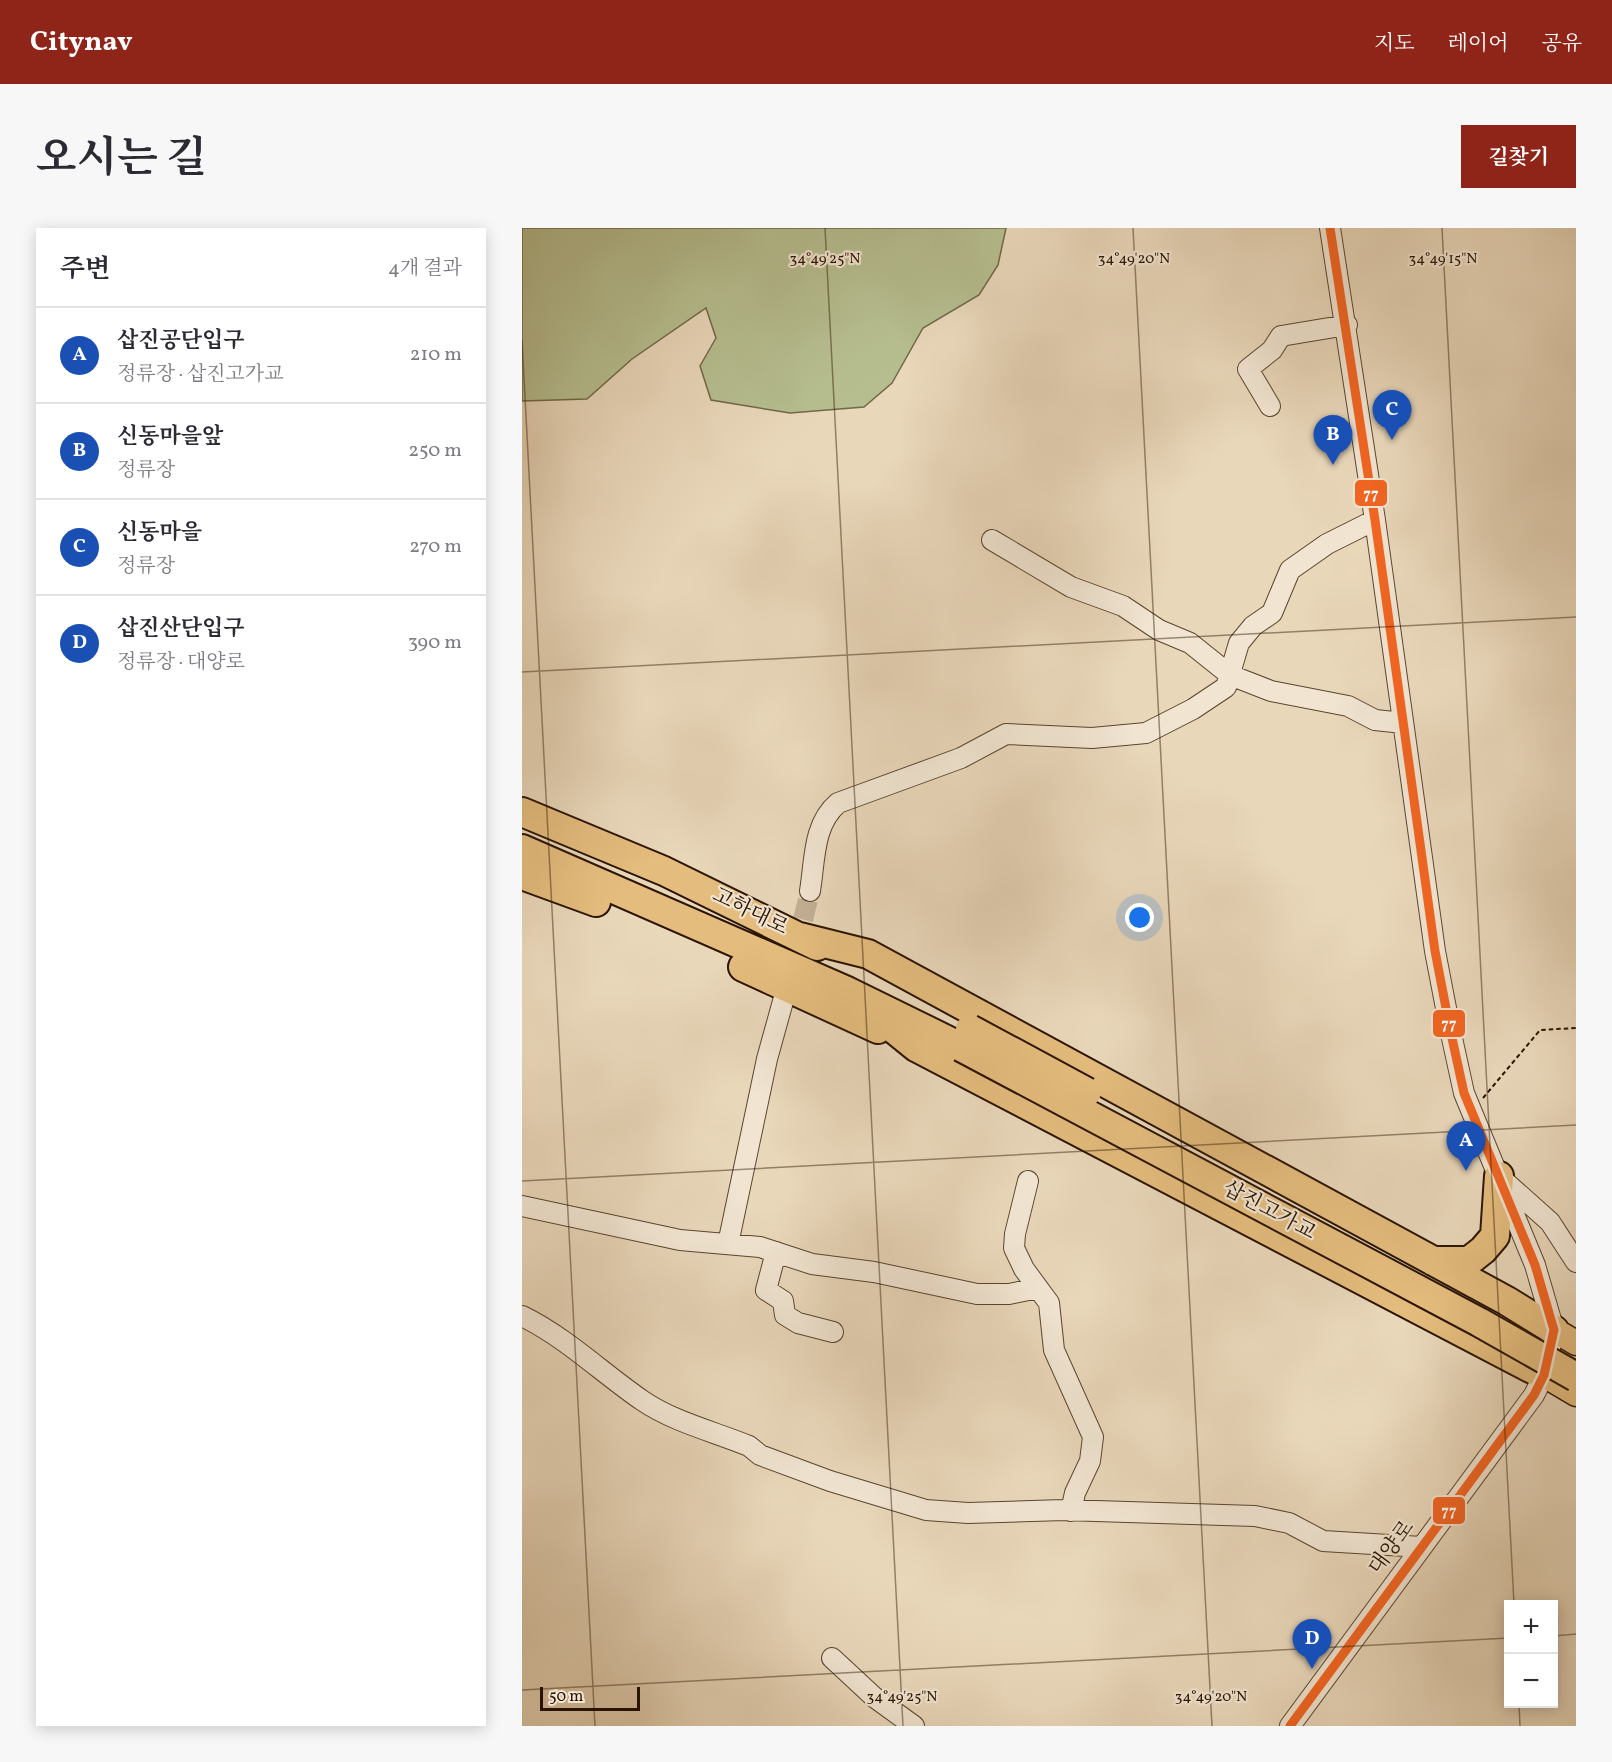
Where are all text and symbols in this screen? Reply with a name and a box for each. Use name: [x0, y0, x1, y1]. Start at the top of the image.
text: Citynav: [30, 23, 133, 62]
text: 지도: [1374, 30, 1415, 59]
text: 레이어: [1448, 30, 1508, 59]
text: 공유: [1541, 30, 1582, 59]
button: 길찾기: [1461, 125, 1576, 188]
text: 오시는 길: [36, 131, 207, 190]
text: 34°49'25"N: [790, 249, 860, 270]
text: 34°49'20"N: [1098, 249, 1170, 270]
text: 34°49'15"N: [1409, 249, 1477, 270]
text: 주변: [60, 252, 110, 288]
text: 4개 결과: [388, 255, 462, 283]
text: 삽진공단입구: [117, 326, 245, 357]
text: A: [72, 341, 87, 369]
text: 210 m: [410, 341, 462, 369]
text: 정류장 · 삽진고가교: [117, 361, 283, 389]
pin: C: [1372, 390, 1412, 440]
pin: B: [1314, 416, 1352, 465]
text: 신동마을앞: [117, 422, 223, 453]
text: B: [73, 437, 86, 465]
text: 250 m: [408, 437, 462, 465]
text: 정류장: [117, 457, 175, 485]
line badge: 77: [1354, 479, 1388, 507]
text: 77: [1363, 484, 1379, 506]
text: 신동마을: [117, 518, 202, 549]
text: C: [73, 533, 86, 561]
text: 270 m: [409, 533, 462, 561]
text: 정류장: [117, 553, 175, 581]
text: 삽진산단입구: [117, 614, 245, 645]
text: D: [72, 629, 87, 657]
text: 390 m: [408, 629, 462, 657]
text: 정류장 · 대양로: [117, 649, 245, 677]
street label: 고하대로: [707, 881, 793, 943]
your location: [1125, 903, 1154, 932]
line badge: 77: [1432, 1009, 1466, 1038]
text: 77: [1441, 1014, 1457, 1036]
pin: A: [1446, 1122, 1486, 1171]
street label: 삽진고가교: [1217, 1174, 1321, 1248]
line badge: 77: [1432, 1496, 1466, 1525]
text: 77: [1441, 1501, 1457, 1523]
street label: 대양로: [1362, 1515, 1422, 1581]
map controls: [1504, 1600, 1558, 1708]
button: +: [1504, 1600, 1558, 1654]
pin: D: [1292, 1620, 1332, 1669]
button: −: [1504, 1654, 1558, 1708]
scale bar: [540, 1684, 640, 1712]
text: 50 m: [549, 1686, 583, 1708]
text: 34°49'25"N: [867, 1687, 937, 1708]
text: 34°49'20"N: [1175, 1687, 1247, 1708]

